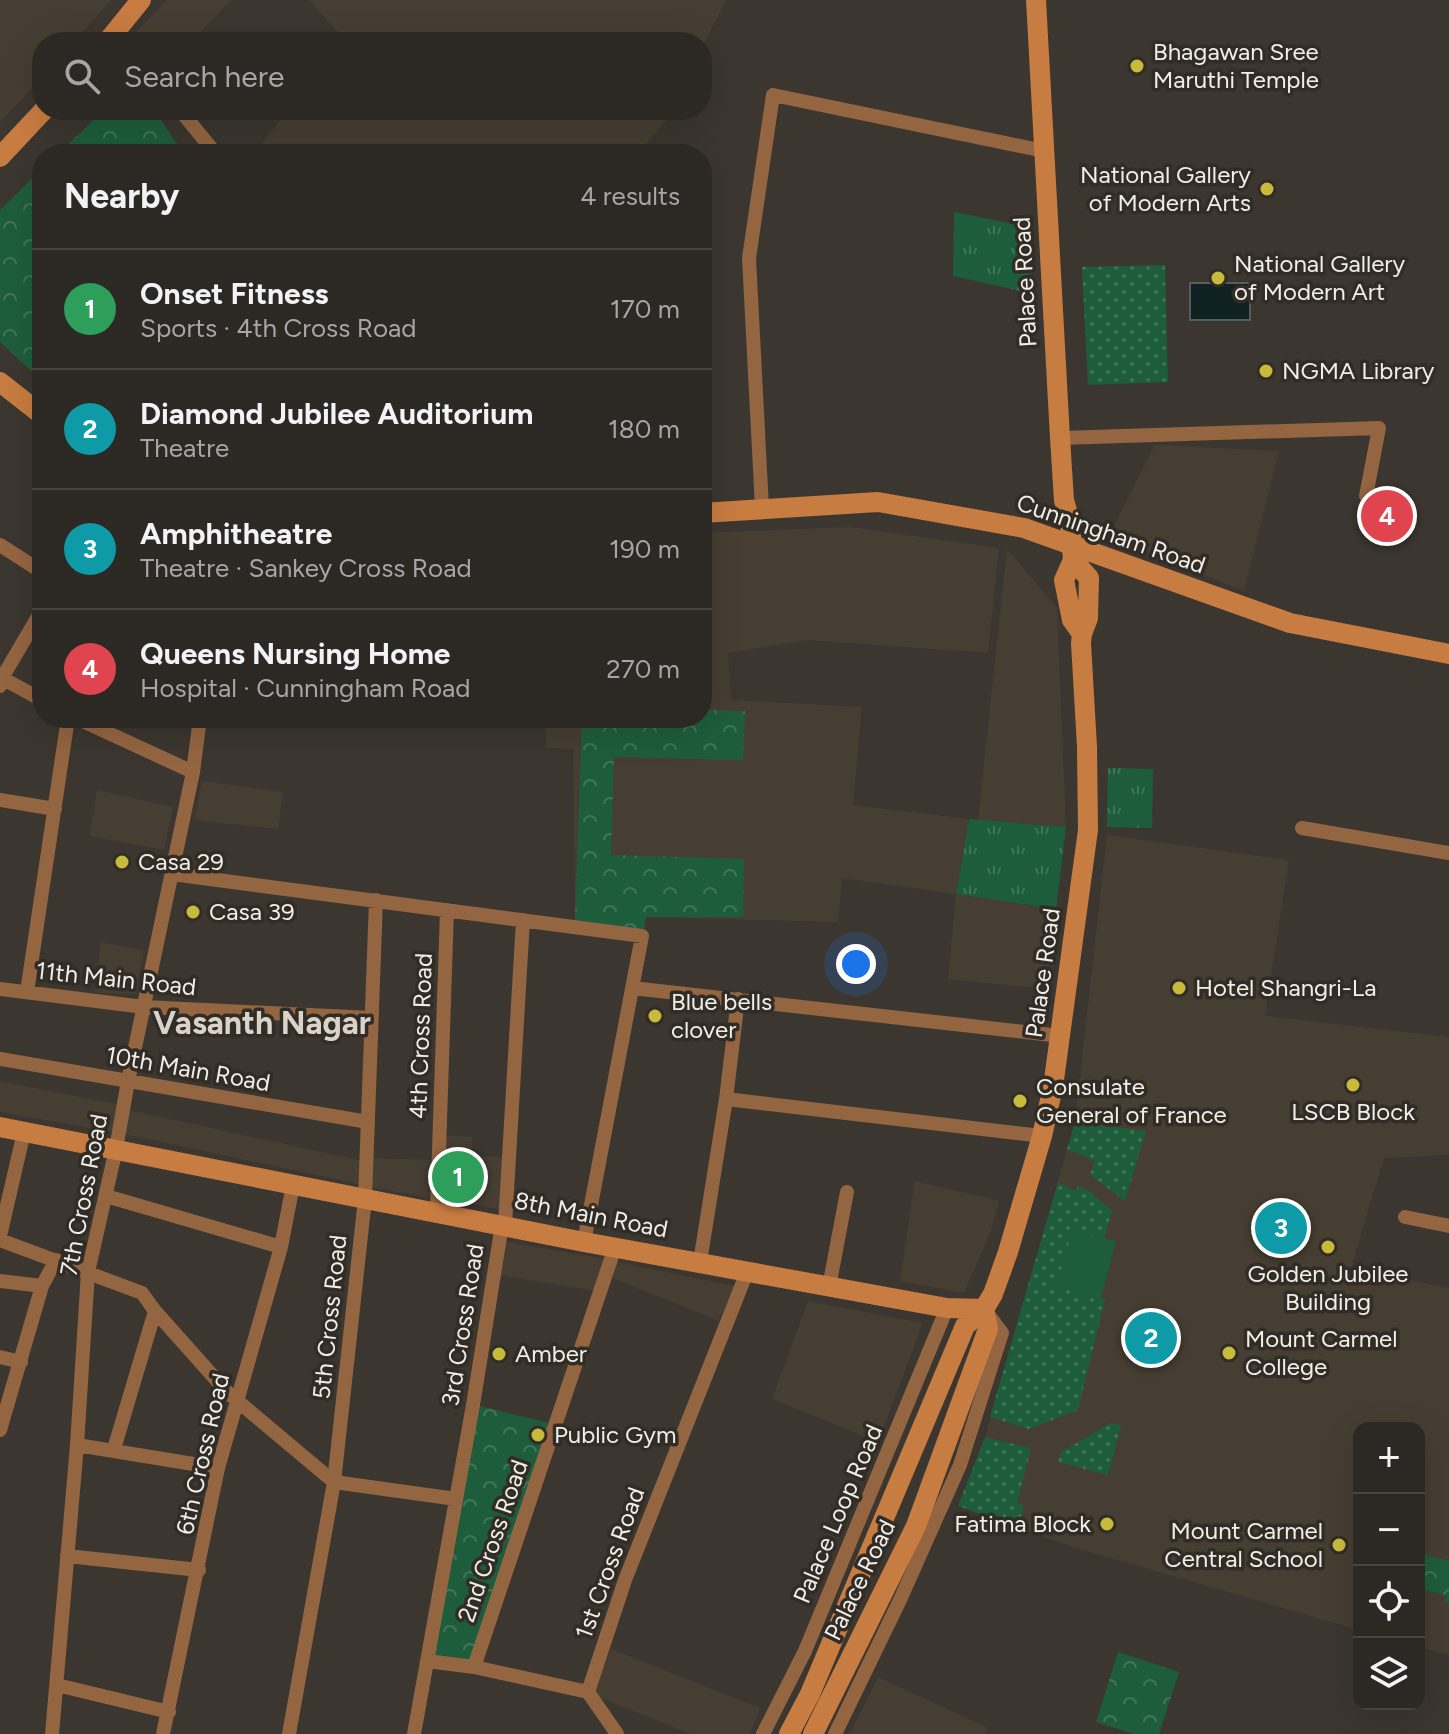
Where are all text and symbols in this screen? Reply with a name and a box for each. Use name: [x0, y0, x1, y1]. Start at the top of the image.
search box: [32, 32, 712, 120]
place label: Bhagawan Sree Maruthi Temple: [1153, 37, 1319, 94]
icon: search: [60, 54, 104, 98]
marker: Bhagawan Sree Maruthi Temple: [1128, 57, 1146, 75]
text: Search here: [124, 58, 284, 95]
place label: National Gallery of Modern Arts: [1080, 160, 1251, 217]
text: Nearby: [64, 176, 179, 217]
text: 4 results: [580, 180, 680, 212]
marker: National Gallery of Modern Arts: [1258, 180, 1276, 198]
street label: Palace Road: [1007, 216, 1042, 348]
place label: National Gallery of Modern Art: [1234, 249, 1405, 306]
marker: National Gallery of Modern Art: [1209, 269, 1227, 287]
text: Onset Fitness: [140, 275, 329, 312]
text: 1: [85, 293, 95, 325]
text: 170 m: [610, 293, 680, 325]
text: Sports · 4th Cross Road: [140, 312, 417, 344]
place label: NGMA Library: [1282, 356, 1435, 385]
marker: NGMA Library: [1257, 362, 1275, 380]
text: Diamond Jubilee Auditorium: [140, 395, 533, 432]
text: 2: [82, 413, 98, 445]
text: 180 m: [608, 413, 680, 445]
text: Theatre: [140, 432, 229, 464]
pin: 4: [1361, 486, 1413, 546]
street label: Cunningham Road: [1013, 488, 1209, 579]
text: Amphitheatre: [140, 515, 332, 552]
text: 3: [83, 533, 97, 565]
text: 190 m: [609, 533, 680, 565]
text: Theatre · Sankey Cross Road: [140, 552, 472, 584]
text: Queens Nursing Home: [140, 635, 450, 672]
text: 4: [82, 653, 98, 685]
text: 270 m: [606, 653, 680, 685]
text: Hospital · Cunningham Road: [140, 672, 471, 704]
place label: Casa 29: [138, 847, 224, 876]
marker: Casa 29: [113, 853, 131, 871]
place label: Casa 39: [209, 897, 295, 926]
marker: Casa 39: [184, 903, 202, 921]
street label: Palace Road: [1019, 906, 1066, 1040]
your location: [836, 944, 876, 984]
street label: 4th Cross Road: [403, 952, 438, 1120]
street label: 11th Main Road: [35, 956, 198, 1001]
place label: Hotel Shangri-La: [1195, 973, 1377, 1002]
marker: Hotel Shangri-La: [1170, 979, 1188, 997]
place label: Blue bells clover: [671, 987, 772, 1044]
district label: Vasanth Nagar: [153, 1004, 371, 1042]
marker: Blue bells clover: [646, 1007, 664, 1025]
street label: 10th Main Road: [104, 1040, 273, 1097]
place label: Consulate General of France: [1036, 1072, 1227, 1129]
marker: LSCB Block: [1344, 1076, 1362, 1094]
marker: Consulate General of France: [1011, 1092, 1029, 1110]
place label: LSCB Block: [1291, 1097, 1415, 1126]
street label: 7th Cross Road: [54, 1112, 113, 1278]
pin: 1: [432, 1147, 484, 1207]
street label: 8th Main Road: [512, 1185, 670, 1244]
pin: 3: [1255, 1198, 1307, 1258]
street label: 5th Cross Road: [306, 1233, 353, 1401]
marker: Golden Jubilee Building: [1319, 1238, 1337, 1256]
street label: 3rd Cross Road: [435, 1242, 490, 1408]
place label: Golden Jubilee Building: [1248, 1259, 1408, 1316]
pin: 2: [1125, 1308, 1177, 1368]
place label: Mount Carmel College: [1245, 1324, 1397, 1381]
place label: Amber: [515, 1339, 587, 1368]
marker: Mount Carmel College: [1220, 1344, 1238, 1362]
marker: Amber: [490, 1345, 508, 1363]
street label: 6th Cross Road: [170, 1370, 235, 1537]
place label: Public Gym: [554, 1420, 676, 1449]
street label: Palace Loop Road: [787, 1420, 888, 1607]
map controls: [1353, 1422, 1425, 1710]
button: +: [1353, 1422, 1425, 1494]
marker: Public Gym: [529, 1426, 547, 1444]
street label: 2nd Cross Road: [451, 1456, 534, 1626]
street label: 1st Cross Road: [569, 1483, 650, 1642]
button: −: [1353, 1494, 1425, 1566]
place label: Fatima Block: [954, 1509, 1091, 1538]
street label: Palace Road: [818, 1515, 901, 1645]
marker: Fatima Block: [1098, 1515, 1116, 1533]
place label: Mount Carmel Central School: [1164, 1516, 1323, 1573]
marker: Mount Carmel Central School: [1330, 1536, 1348, 1554]
button: locate: [1353, 1566, 1425, 1638]
button: layers: [1353, 1638, 1425, 1710]

